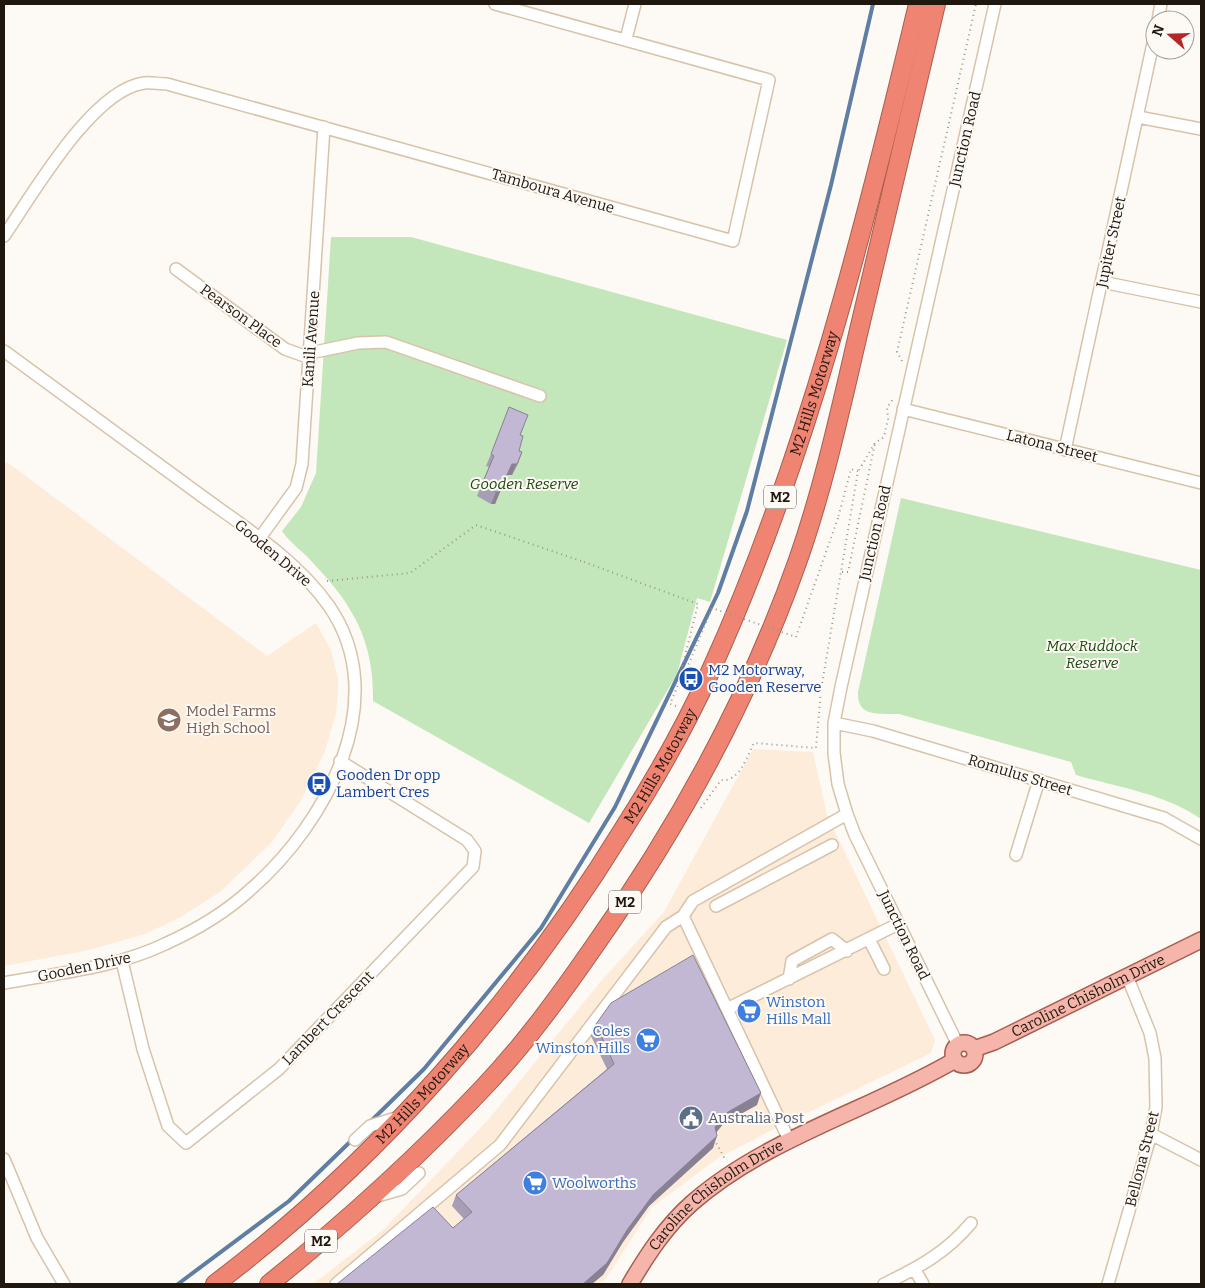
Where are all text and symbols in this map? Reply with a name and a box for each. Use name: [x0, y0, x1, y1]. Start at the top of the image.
north arrow: [1145, 10, 1195, 60]
text: N: [1148, 23, 1168, 39]
street label: Junction Road: [945, 89, 985, 189]
street label: Tamboura Avenue: [489, 165, 617, 217]
street label: Jupiter Street: [1092, 194, 1130, 290]
street label: Pearson Place: [197, 280, 285, 352]
street label: Kanili Avenue: [299, 290, 323, 388]
street label: M2 Hills Motorway: [786, 329, 842, 458]
street label: Latona Street: [1005, 426, 1100, 466]
park label: Gooden Reserve: [470, 475, 579, 493]
street label: Junction Road: [855, 483, 895, 583]
road number: M2: [764, 486, 796, 508]
street label: Gooden Drive: [231, 516, 315, 590]
park label: Max Ruddock Reserve: [1046, 637, 1139, 672]
place label: M2 Motorway, Gooden Reserve: [708, 661, 822, 696]
bus stop icon: M2 Motorway, Gooden Reserve: [678, 666, 704, 692]
place label: Model Farms High School: [186, 702, 276, 737]
street label: M2 Hills Motorway: [620, 705, 700, 827]
school or university icon: Model Farms High School: [156, 707, 182, 733]
street label: Romulus Street: [966, 751, 1075, 800]
place label: Gooden Dr opp Lambert Cres: [336, 766, 441, 801]
bus stop icon: Gooden Dr opp Lambert Cres: [306, 771, 332, 797]
street label: Junction Road: [874, 886, 933, 983]
road number: M2: [609, 890, 641, 914]
street label: Gooden Drive: [36, 948, 132, 986]
street label: Caroline Chisholm Drive: [1008, 950, 1168, 1041]
street label: Lambert Crescent: [278, 967, 378, 1069]
place label: Winston Hills Mall: [766, 993, 831, 1028]
supermarket icon: Winston Hills Mall: [736, 998, 762, 1024]
place label: Coles Winston Hills: [536, 1022, 630, 1057]
supermarket icon: Coles Winston Hills: [635, 1027, 661, 1053]
street label: M2 Hills Motorway: [372, 1040, 473, 1147]
public building icon: Australia Post: [678, 1105, 704, 1131]
place label: Australia Post: [708, 1109, 805, 1127]
street label: Bellona Street: [1121, 1109, 1163, 1209]
street label: Caroline Chisholm Drive: [645, 1136, 786, 1254]
supermarket icon: Woolworths: [522, 1170, 548, 1196]
place label: Woolworths: [552, 1174, 636, 1192]
road number: M2: [305, 1230, 337, 1252]

